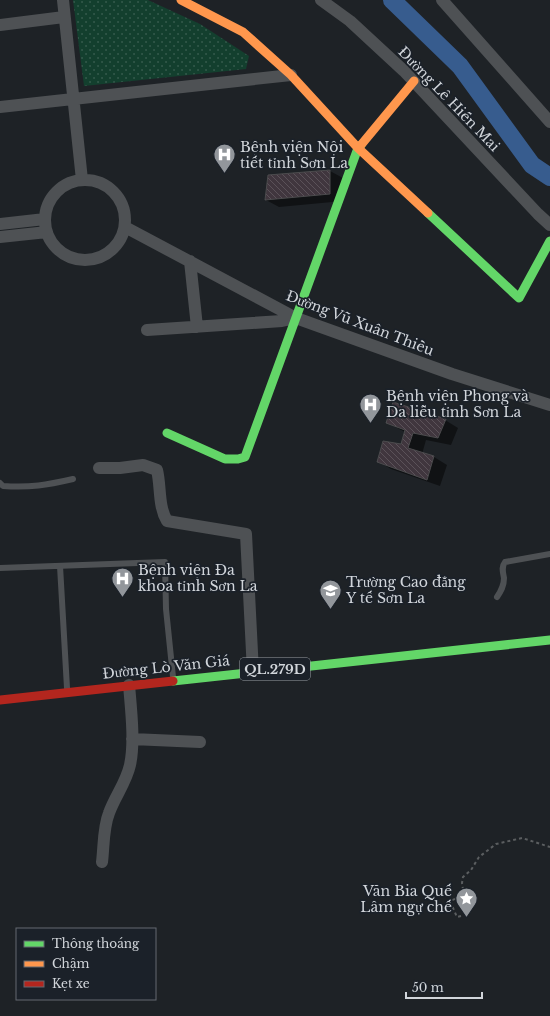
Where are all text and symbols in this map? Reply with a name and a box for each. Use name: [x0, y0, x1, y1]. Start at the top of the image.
street label: Đường Lê Hiến Mai: [394, 43, 504, 155]
place label: Bệnh viện Nội tiết tỉnh Sơn La: [240, 138, 348, 172]
hospital icon: Bệnh viện Nội tiết tỉnh Sơn La: [211, 142, 237, 175]
street label: Đường Vũ Xuân Thiều: [284, 286, 437, 360]
place label: Bệnh viện Phong và Da liễu tỉnh Sơn La: [386, 387, 529, 421]
hospital icon: Bệnh viện Phong và Da liễu tỉnh Sơn La: [358, 391, 384, 424]
place label: Bệnh viện Đa khoa tỉnh Sơn La: [138, 561, 258, 595]
hospital icon: Bệnh viện Đa khoa tỉnh Sơn La: [110, 565, 136, 598]
place label: Trường Cao đẳng Y tế Sơn La: [345, 573, 466, 607]
school or university icon: Trường Cao đẳng Y tế Sơn La: [318, 577, 344, 610]
street label: Đường Lò Văn Giá: [101, 651, 231, 683]
road number: QL.279D: [240, 658, 310, 680]
place label: Văn Bia Quế Lâm ngự chế: [360, 882, 452, 916]
place icon: Văn Bia Quế Lâm ngự chế: [454, 886, 480, 919]
legend: [16, 928, 156, 1000]
text: Thông thoáng: [52, 936, 140, 951]
text: Chậm: [52, 956, 90, 971]
scale bar: [406, 974, 482, 1000]
text: Kẹt xe: [52, 976, 90, 991]
text: 50 m: [412, 980, 444, 995]

